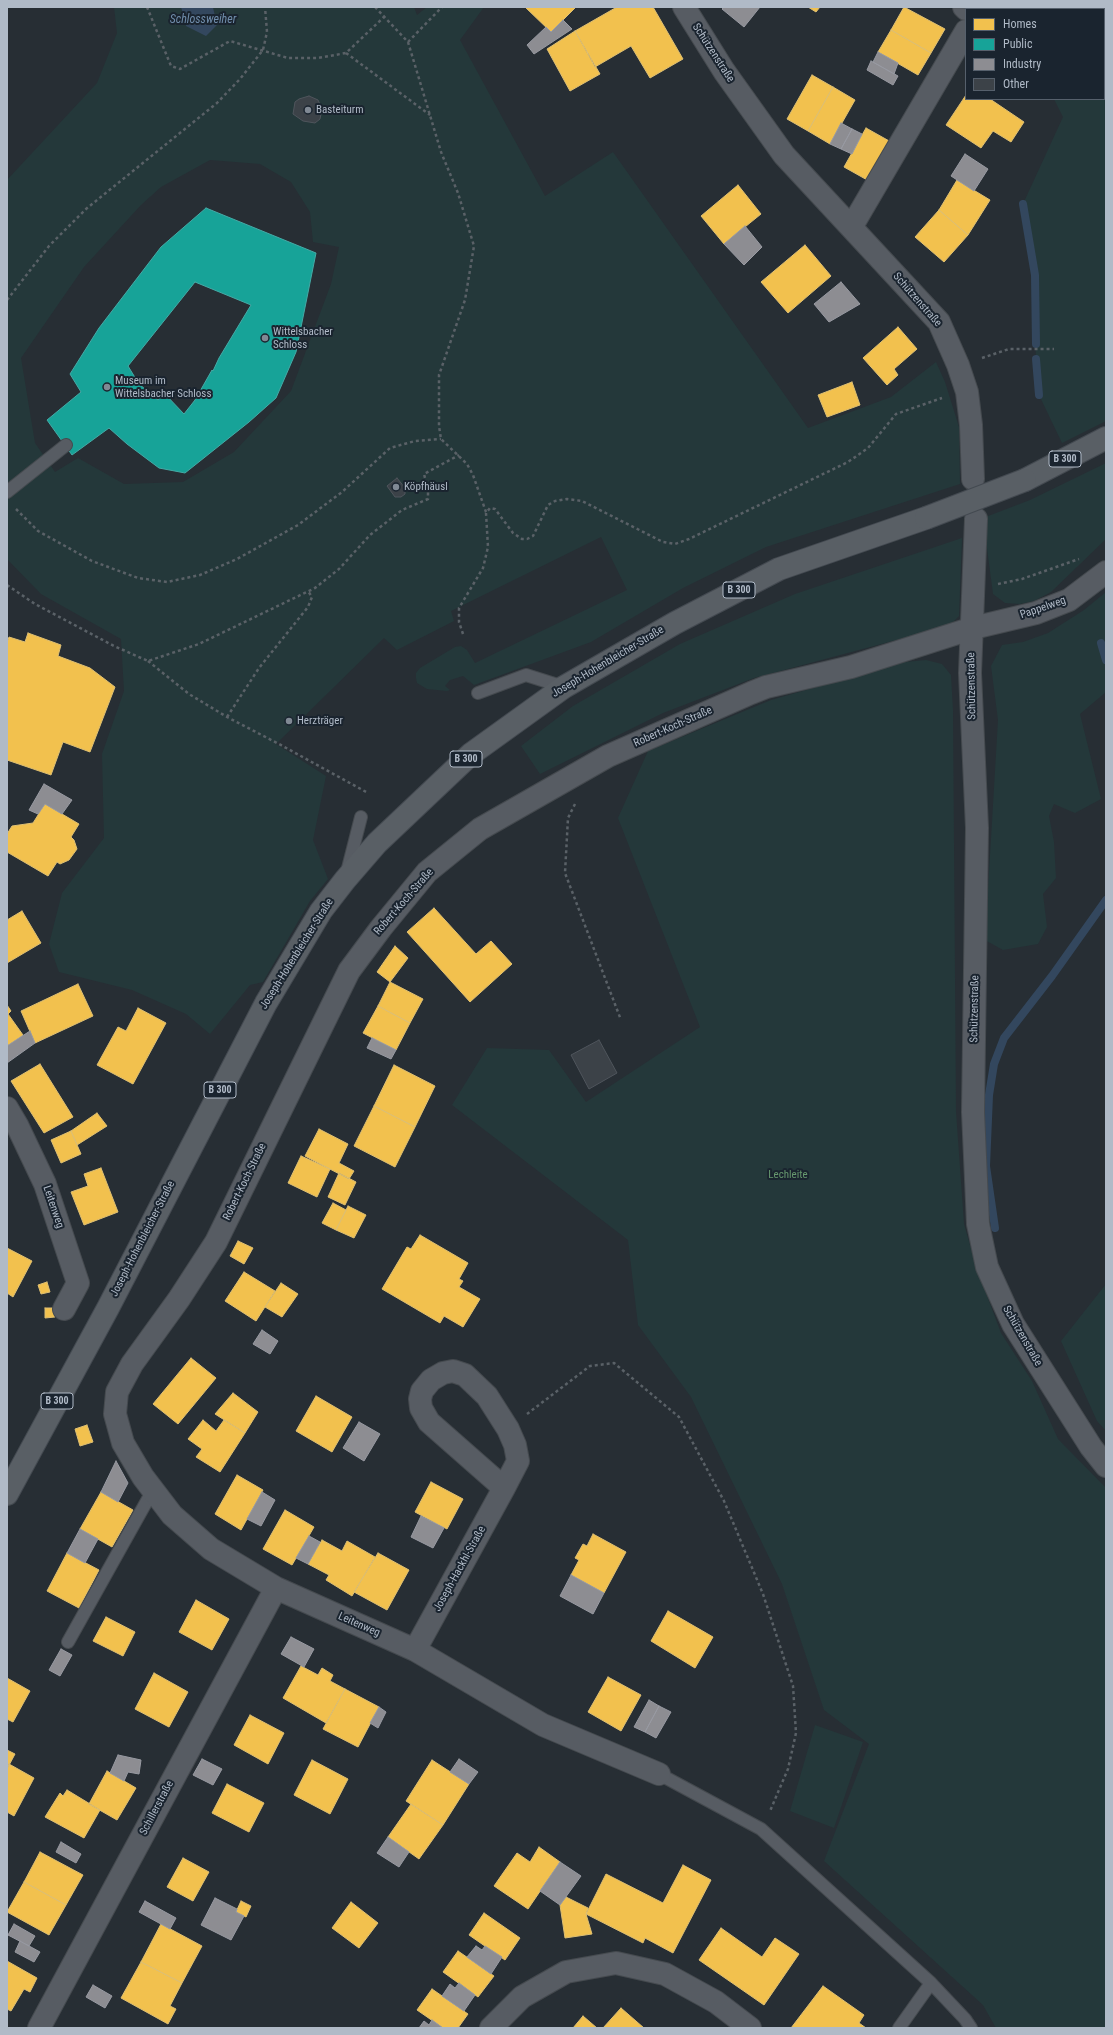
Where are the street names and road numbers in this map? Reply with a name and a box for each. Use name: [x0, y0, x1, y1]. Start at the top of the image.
street label: Schützenstraße: [689, 21, 737, 85]
street label: Schützenstraße: [890, 270, 944, 330]
road number: B 300: [1049, 451, 1081, 467]
road number: B 300: [723, 582, 755, 598]
street label: Pappelweg: [1018, 594, 1068, 622]
street label: Joseph-Hohenbleicher-Straße: [550, 623, 666, 701]
street label: Schützenstraße: [965, 652, 979, 720]
street label: Robert-Koch-Straße: [632, 704, 714, 750]
road number: B 300: [450, 751, 482, 767]
street label: Robert-Koch-Straße: [371, 866, 437, 938]
street label: Joseph-Hohenbleicher-Straße: [257, 896, 337, 1012]
street label: Schützenstraße: [968, 975, 982, 1043]
road number: B 300: [204, 1082, 236, 1098]
street label: Robert-Koch-Straße: [221, 1141, 269, 1223]
street label: Joseph-Hohenbleicher-Straße: [108, 1179, 178, 1299]
street label: Leitenweg: [40, 1184, 66, 1230]
street label: Schützenstraße: [999, 1303, 1045, 1369]
road number: B 300: [41, 1393, 73, 1409]
street label: Joseph-Hackhl-Straße: [431, 1524, 489, 1614]
street label: Leitenweg: [336, 1610, 382, 1640]
street label: Schillerstraße: [137, 1779, 177, 1837]

